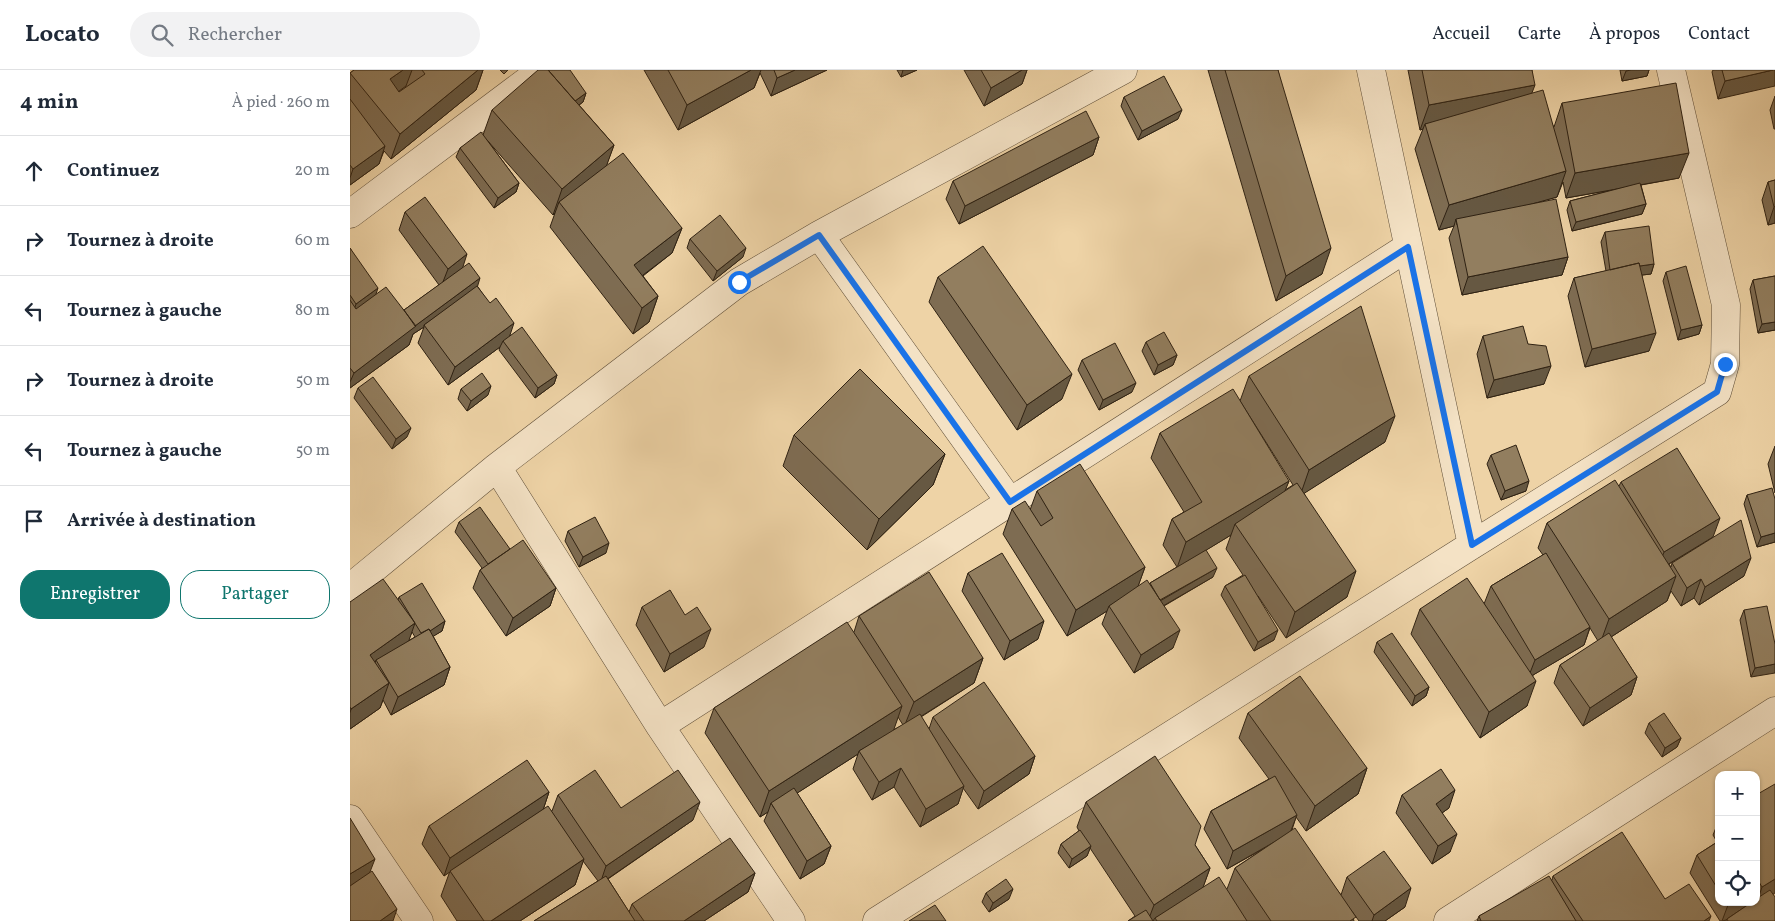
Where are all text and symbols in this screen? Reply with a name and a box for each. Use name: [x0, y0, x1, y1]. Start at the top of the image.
search box: [130, 12, 480, 57]
text: Locato: [25, 18, 100, 52]
icon: search: [148, 21, 176, 49]
text: Rechercher: [188, 22, 282, 48]
text: Accueil: [1432, 22, 1490, 47]
text: Carte: [1518, 22, 1561, 47]
text: À propos: [1589, 22, 1660, 47]
text: Contact: [1688, 22, 1750, 47]
text: 4 min: [20, 88, 79, 117]
text: À pied · 260 m: [232, 92, 330, 114]
icon: ahead: [20, 157, 48, 185]
text: Continuez: [67, 158, 159, 184]
text: 20 m: [295, 160, 330, 182]
icon: right: [20, 227, 48, 255]
text: Tournez à droite: [67, 228, 214, 254]
text: 60 m: [295, 230, 330, 252]
route start: [728, 271, 751, 294]
icon: left: [20, 297, 48, 325]
text: Tournez à gauche: [67, 298, 222, 324]
text: 80 m: [295, 300, 330, 322]
route end: [1714, 353, 1737, 376]
icon: right: [20, 367, 48, 395]
text: Tournez à droite: [67, 368, 214, 394]
text: 50 m: [296, 370, 330, 392]
icon: left: [20, 437, 48, 465]
text: Tournez à gauche: [67, 438, 222, 464]
text: 50 m: [296, 440, 330, 462]
icon: arrive: [20, 507, 48, 535]
text: Arrivée à destination: [67, 508, 256, 534]
button: Enregistrer: [20, 570, 170, 619]
button: Partager: [180, 570, 330, 619]
map controls: [1715, 771, 1760, 906]
button: +: [1715, 771, 1760, 816]
button: −: [1715, 816, 1760, 861]
button: locate: [1715, 861, 1760, 906]

